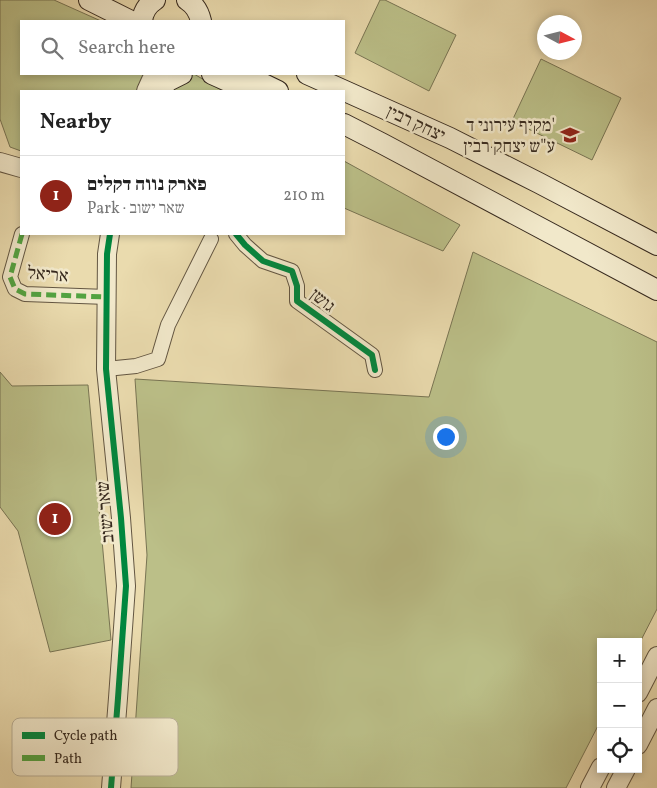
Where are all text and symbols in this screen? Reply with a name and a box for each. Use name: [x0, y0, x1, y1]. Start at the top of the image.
north arrow: [537, 15, 582, 60]
search box: [20, 20, 345, 75]
icon: search: [38, 34, 66, 62]
text: Search here: [78, 35, 175, 61]
street label: יצחק רבין: [382, 100, 449, 149]
text: Nearby: [40, 108, 111, 137]
place label: מקיף עירוני ד' ע"ש יצחק רבין: [463, 114, 555, 160]
school or university icon: מקיף עירוני ד' ע"ש יצחק רבין: [559, 124, 581, 146]
text: פארק נווה דקלים: [87, 172, 207, 198]
text: 1: [53, 185, 59, 207]
text: 210 m: [283, 185, 325, 207]
text: Park · שאר ישוב: [87, 198, 185, 220]
street label: אריאל: [26, 261, 70, 290]
street label: גושן: [304, 283, 340, 319]
your location: [433, 424, 459, 450]
street label: שאר ישוב: [91, 480, 122, 544]
pin: 1: [39, 500, 71, 538]
map controls: [597, 638, 642, 773]
button: +: [597, 638, 642, 683]
button: −: [597, 683, 642, 728]
legend: [12, 718, 178, 776]
text: Cycle path: [54, 727, 118, 746]
button: locate: [597, 728, 642, 773]
text: Path: [54, 750, 82, 769]

